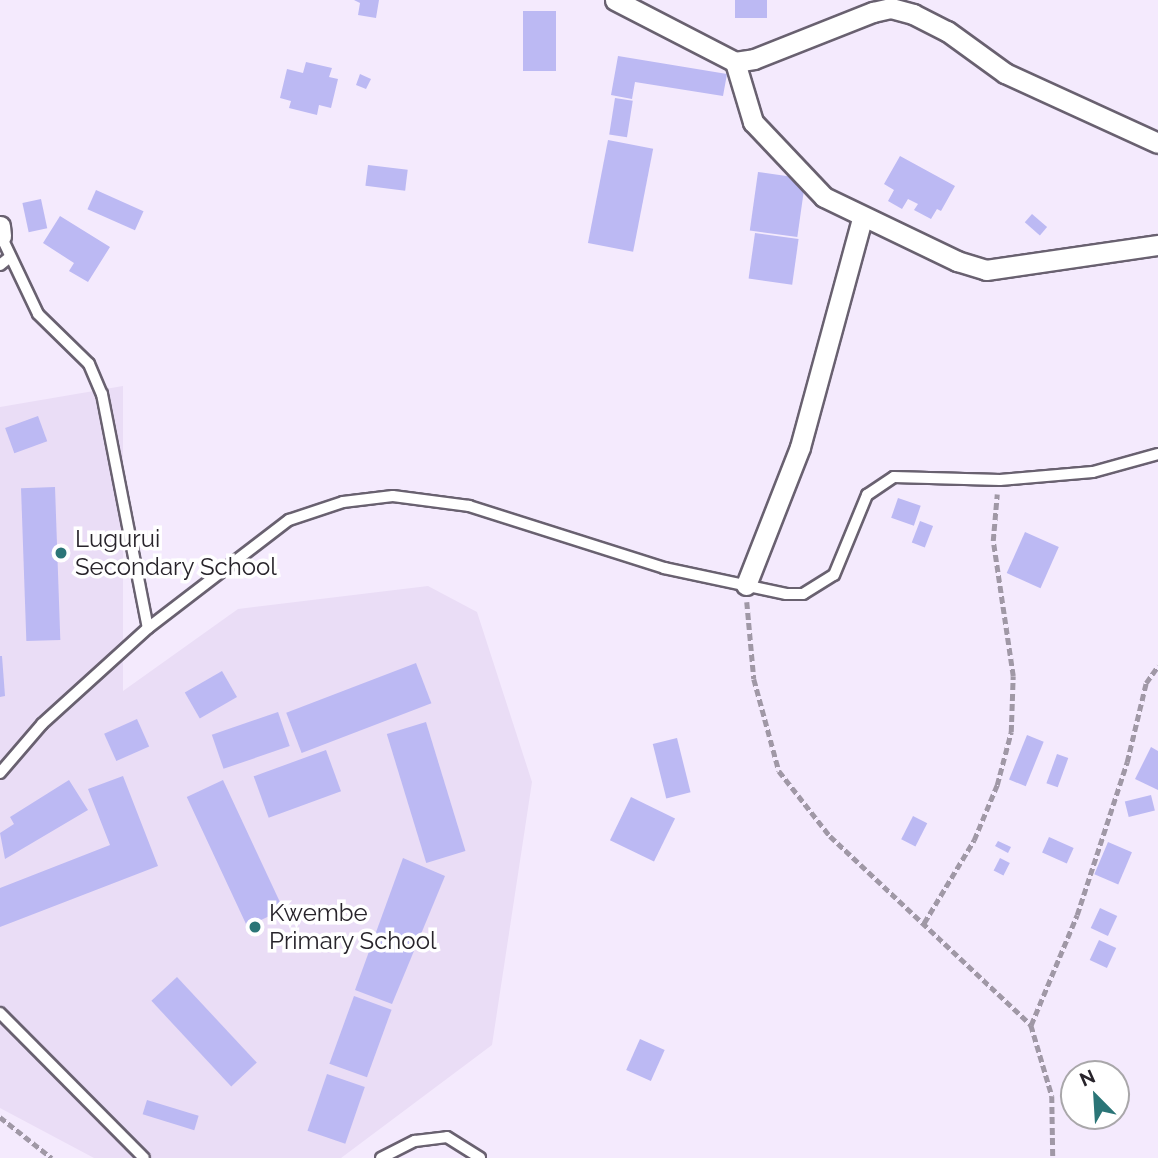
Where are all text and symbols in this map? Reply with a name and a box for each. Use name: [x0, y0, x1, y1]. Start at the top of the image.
place label: Lugurui Secondary School: [75, 525, 277, 581]
marker: Lugurui Secondary School: [53, 545, 69, 561]
place label: Kwembe Primary School: [269, 899, 437, 955]
marker: Kwembe Primary School: [247, 919, 263, 935]
north arrow: [1060, 1060, 1130, 1130]
text: N: [1076, 1065, 1098, 1091]

